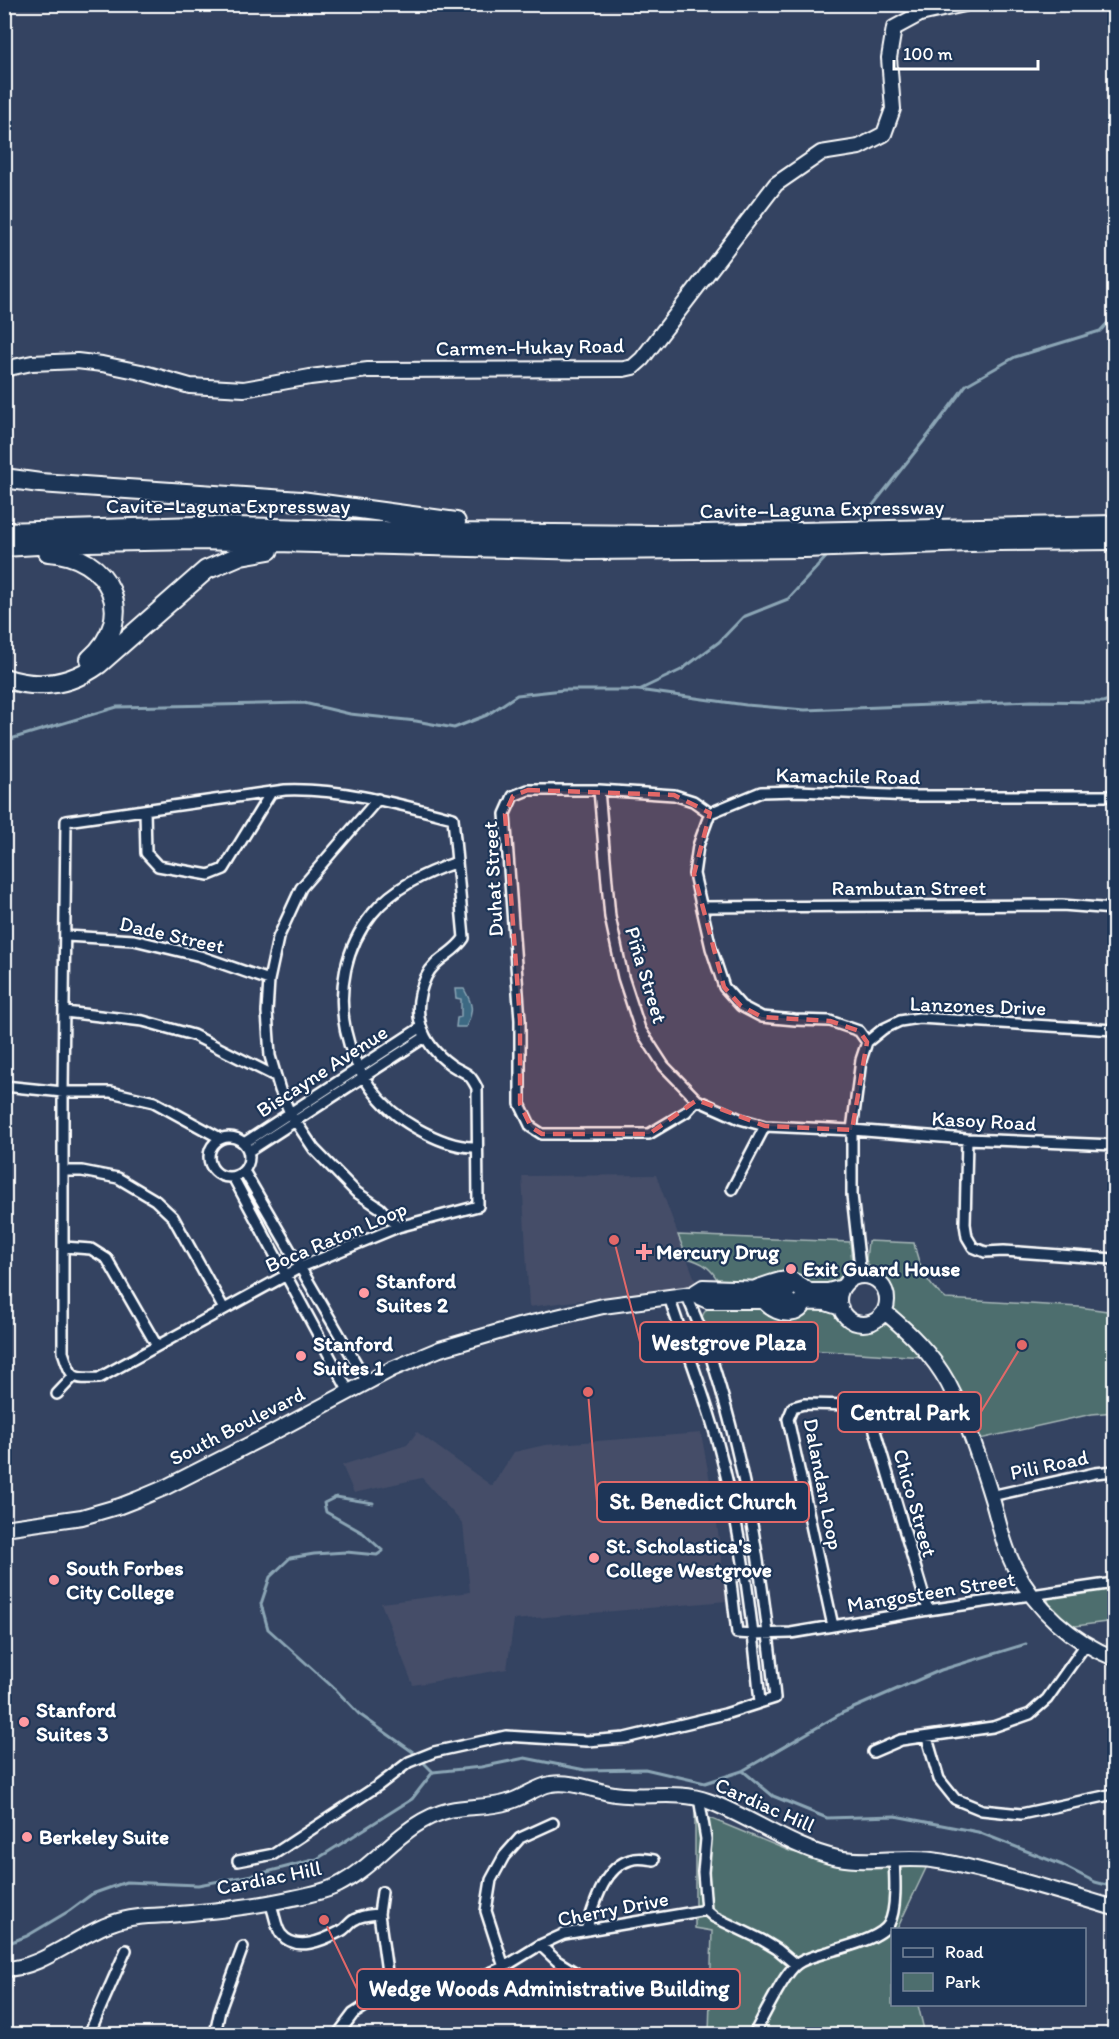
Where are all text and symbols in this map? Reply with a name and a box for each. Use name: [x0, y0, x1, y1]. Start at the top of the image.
scale bar: [894, 33, 1038, 71]
text: 100 m: [903, 43, 953, 65]
street label: Carmen-Hukay Road: [435, 332, 625, 361]
street label: Cavite–Laguna Expressway: [106, 493, 350, 518]
street label: Cavite–Laguna Expressway: [699, 494, 945, 523]
street label: Kamachile Road: [776, 762, 921, 789]
street label: Duhat Street: [477, 820, 508, 937]
street label: Rambutan Street: [832, 875, 987, 900]
street label: Dade Street: [117, 910, 227, 959]
street label: Piña Street: [620, 923, 673, 1026]
street label: Lanzones Drive: [909, 991, 1047, 1020]
street label: Biscayne Avenue: [251, 1019, 392, 1122]
street label: Kasoy Road: [931, 1105, 1038, 1136]
street label: Boca Raton Loop: [261, 1195, 410, 1278]
place label: Mercury Drug: [656, 1239, 780, 1265]
marker: Mercury Drug: [637, 1245, 651, 1259]
place label: Exit Guard House: [803, 1256, 960, 1281]
marker: Exit Guard House: [784, 1262, 798, 1276]
place label: Stanford Suites 2: [376, 1268, 457, 1317]
marker: Stanford Suites 2: [357, 1286, 371, 1300]
callout: Westgrove Plaza: [640, 1322, 818, 1362]
text: Westgrove Plaza: [652, 1329, 807, 1356]
place label: Stanford Suites 1: [313, 1331, 394, 1380]
marker: Stanford Suites 1: [294, 1349, 308, 1363]
street label: South Boulevard: [165, 1380, 309, 1470]
callout: Central Park: [838, 1392, 981, 1432]
text: Central Park: [850, 1399, 970, 1426]
street label: Dalandan Loop: [798, 1416, 849, 1552]
street label: Pili Road: [1008, 1444, 1090, 1485]
street label: Chico Street: [888, 1446, 943, 1560]
callout: St. Benedict Church: [597, 1482, 809, 1522]
text: St. Benedict Church: [609, 1488, 797, 1515]
place label: St. Scholastica's College Westgrove: [606, 1533, 772, 1583]
marker: St. Scholastica's College Westgrove: [587, 1551, 601, 1565]
place label: South Forbes City College: [66, 1555, 184, 1605]
street label: Mangosteen Street: [845, 1566, 1017, 1617]
marker: South Forbes City College: [47, 1573, 61, 1587]
place label: Stanford Suites 3: [36, 1697, 117, 1746]
marker: Stanford Suites 3: [17, 1715, 31, 1729]
street label: Cardiac Hill: [711, 1771, 819, 1838]
place label: Berkeley Suite: [39, 1824, 169, 1850]
marker: Berkeley Suite: [20, 1830, 34, 1844]
street label: Cardiac Hill: [214, 1855, 324, 1900]
street label: Cherry Drive: [555, 1885, 671, 1932]
legend: [891, 1928, 1086, 2006]
text: Road: [945, 1941, 984, 1963]
callout: Wedge Woods Administrative Building: [357, 1969, 740, 2009]
text: Park: [945, 1971, 980, 1993]
text: Wedge Woods Administrative Building: [369, 1975, 730, 2002]

